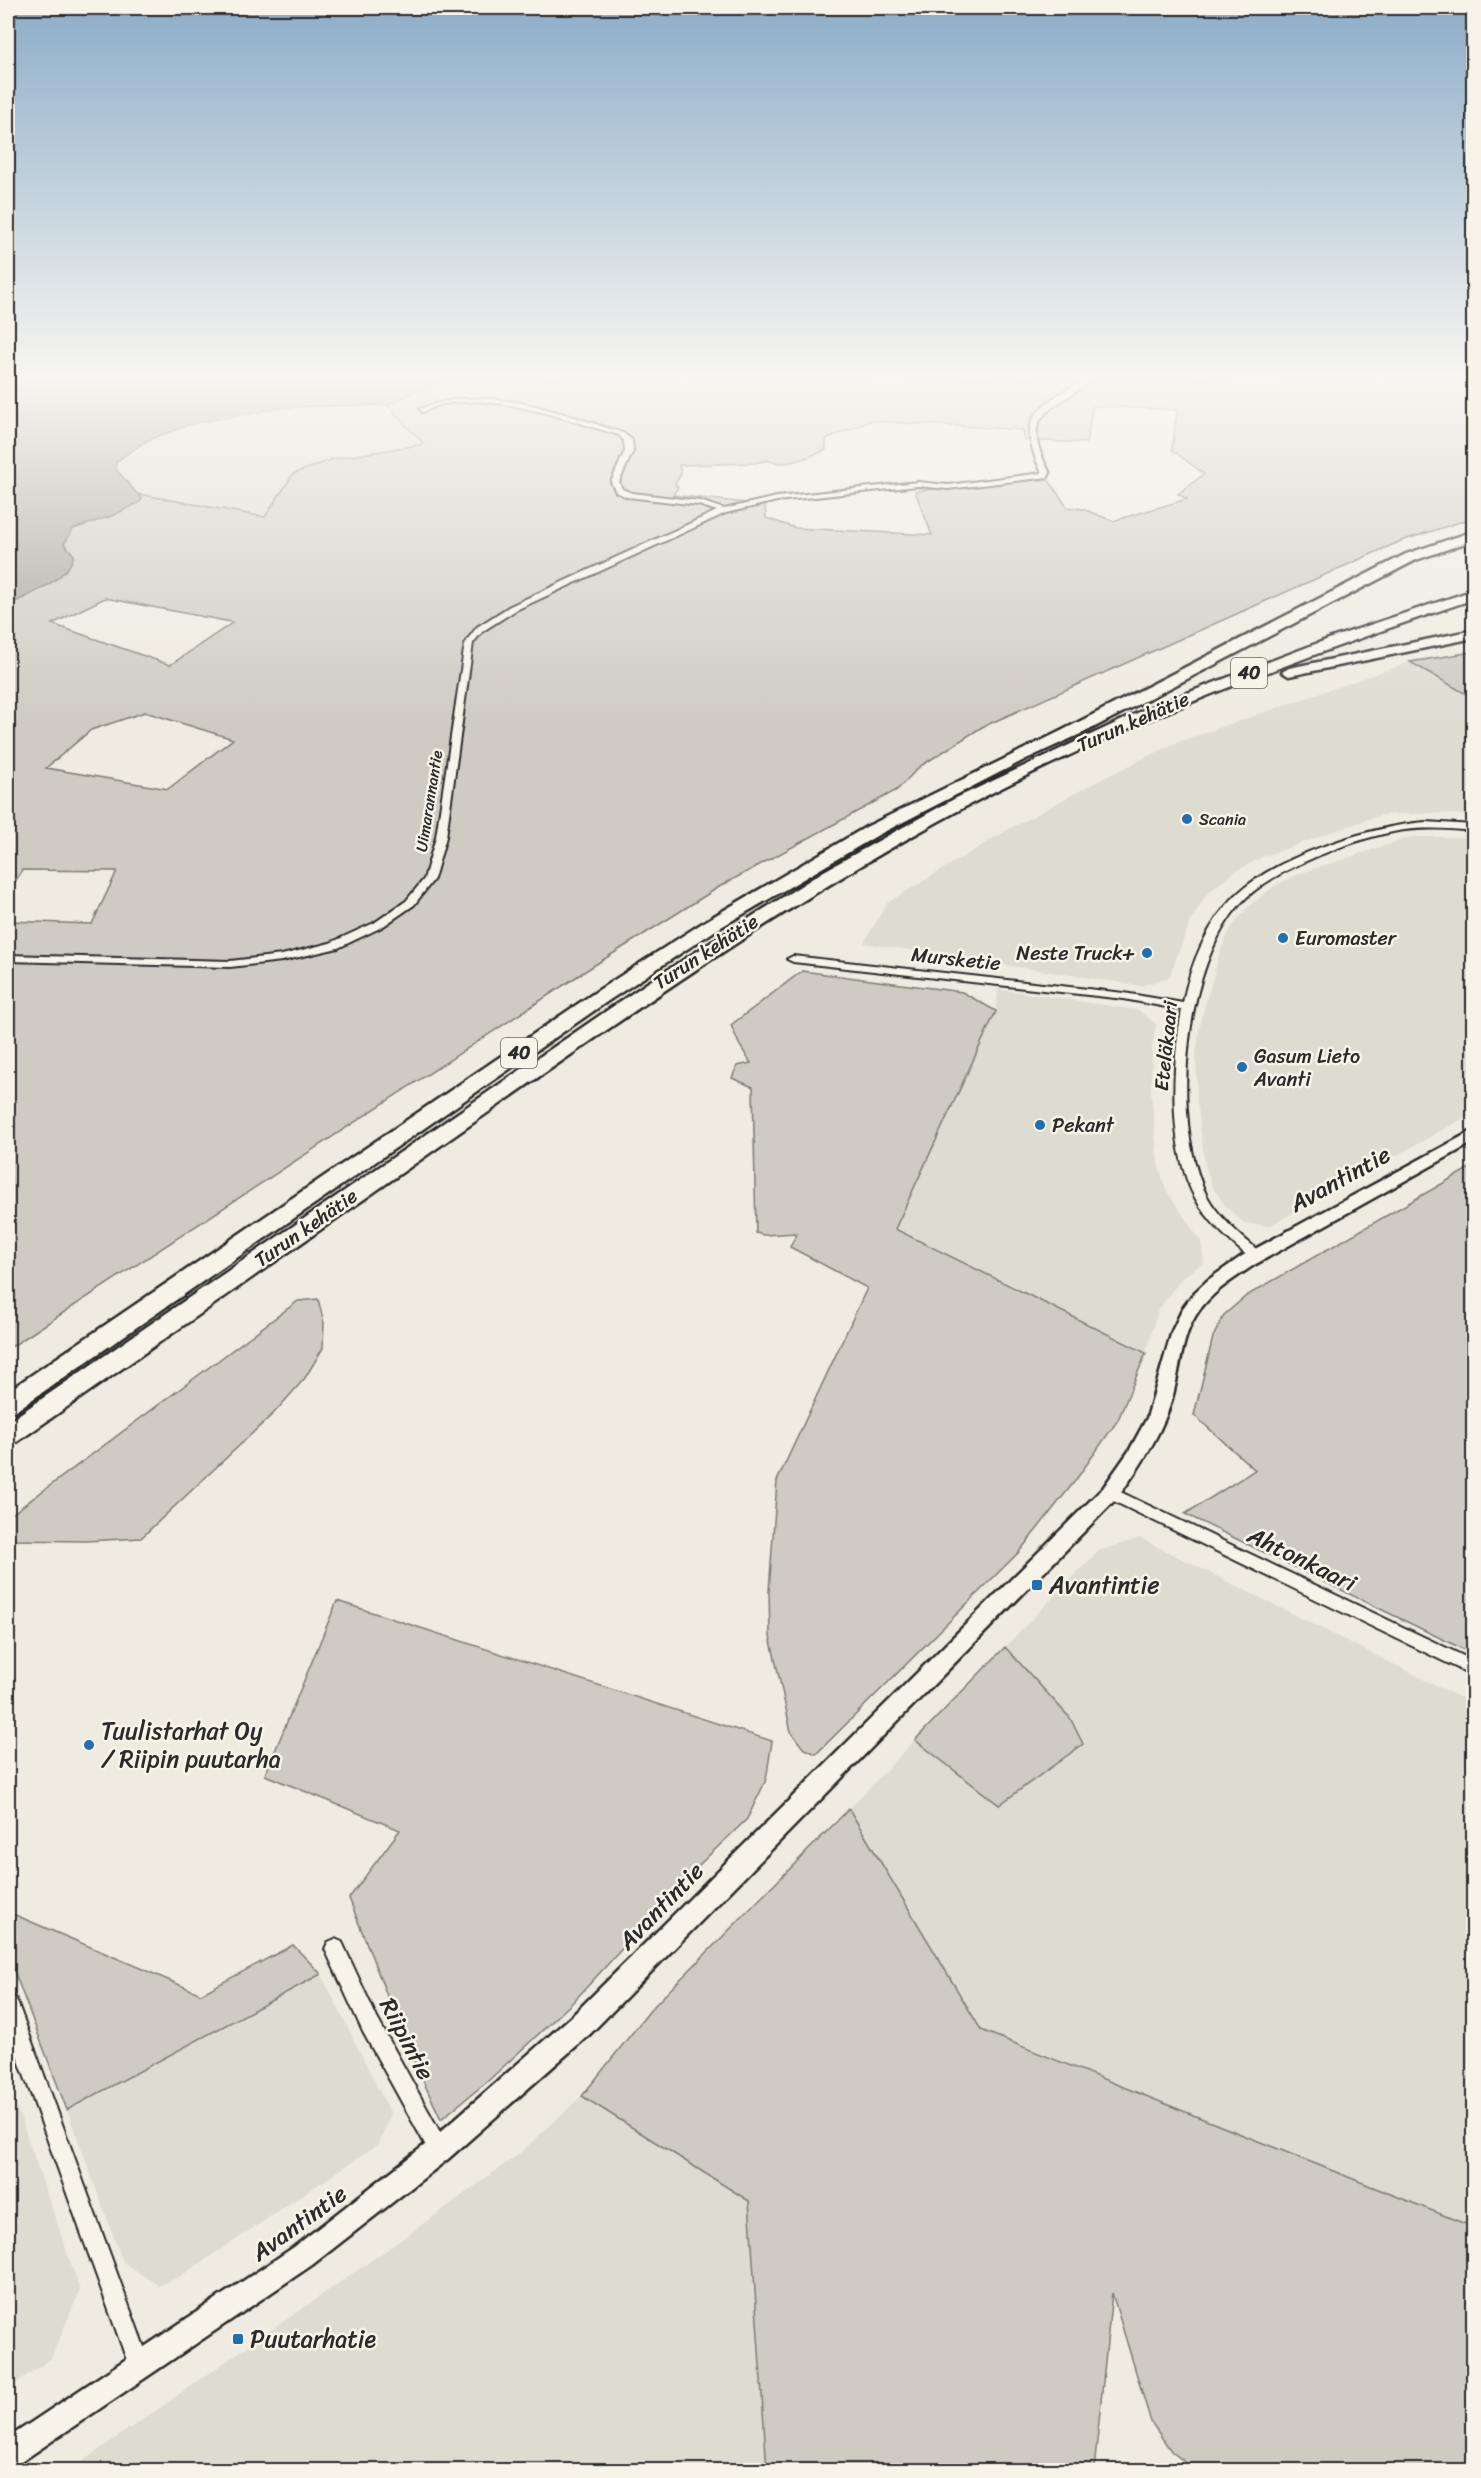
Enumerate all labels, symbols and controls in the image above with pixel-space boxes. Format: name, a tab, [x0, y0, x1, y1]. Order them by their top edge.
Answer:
road number: 40	[1231, 658, 1267, 688]
street label: Turun kehätie	[1071, 682, 1195, 762]
street label: Uimarannantie	[407, 748, 451, 854]
place label: Scania	[1199, 805, 1246, 834]
marker: Scania	[1180, 812, 1194, 826]
street label: Turun kehätie	[646, 905, 766, 999]
place label: Euromaster	[1295, 921, 1398, 956]
marker: Euromaster	[1276, 931, 1290, 945]
place label: Neste Truck+	[1016, 936, 1135, 971]
street label: Mursketie	[909, 937, 1003, 981]
marker: Neste Truck+	[1140, 946, 1154, 960]
street label: Eteläkaari	[1144, 998, 1188, 1093]
road number: 40	[501, 1038, 537, 1068]
place label: Gasum Lieto Avanti	[1253, 1039, 1360, 1097]
marker: Gasum Lieto Avanti	[1235, 1060, 1249, 1074]
place label: Pekant	[1052, 1108, 1115, 1143]
marker: Pekant	[1033, 1118, 1047, 1132]
street label: Avantintie	[1281, 1134, 1399, 1225]
street label: Turun kehätie	[247, 1179, 365, 1277]
street label: Ahtonkaari	[1239, 1514, 1365, 1604]
place label: Avantintie	[1048, 1564, 1160, 1606]
marker: Avantintie	[1030, 1578, 1044, 1592]
place label: Tuulistarhat Oy / Riipin puutarha	[101, 1710, 281, 1780]
marker: Tuulistarhat Oy / Riipin puutarha	[82, 1738, 96, 1752]
street label: Avantintie	[607, 1852, 715, 1961]
street label: Riipintie	[368, 1990, 446, 2088]
street label: Avantintie	[241, 2174, 356, 2273]
place label: Puutarhatie	[250, 2318, 376, 2360]
marker: Puutarhatie	[231, 2332, 245, 2346]

